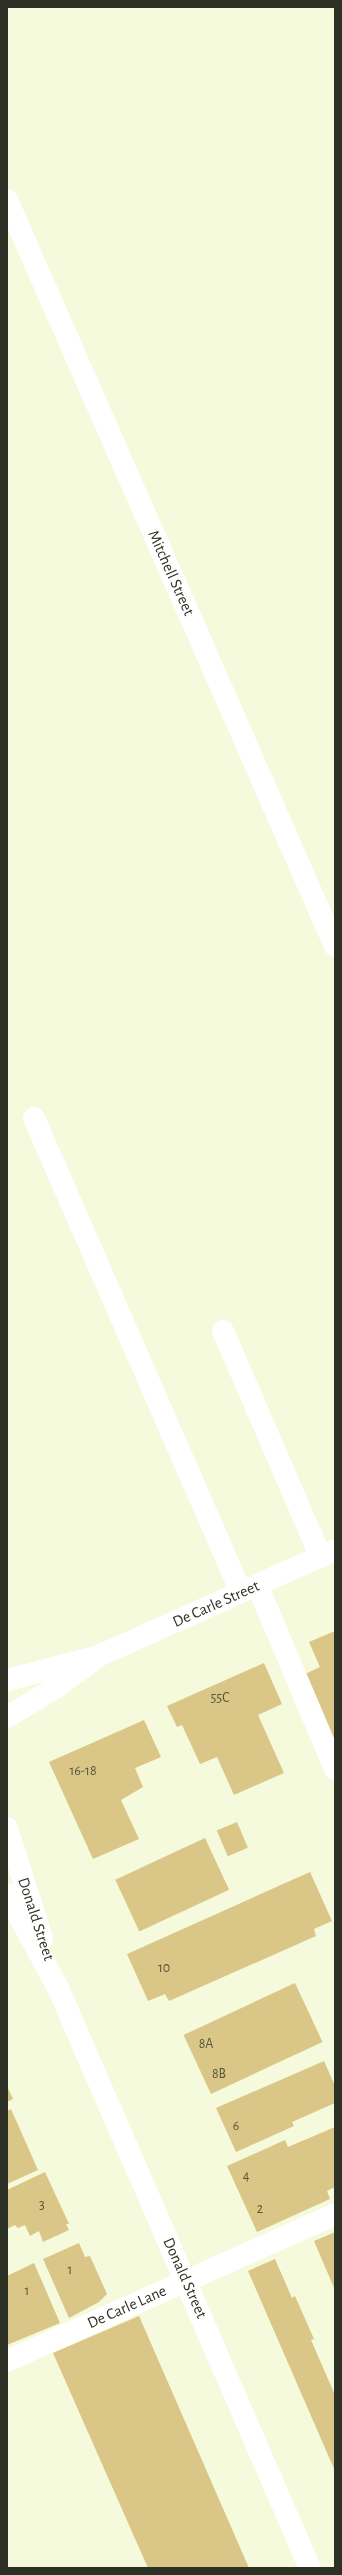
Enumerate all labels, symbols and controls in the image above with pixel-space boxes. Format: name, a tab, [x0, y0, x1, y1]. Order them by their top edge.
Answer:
street label: Mitchell Street	[144, 527, 198, 619]
street label: De Carle Street	[170, 1576, 262, 1632]
house number: 55C	[211, 1690, 229, 1706]
house number: 16-18	[69, 1763, 97, 1779]
street label: Donald Street	[14, 1875, 58, 1963]
house number: 10	[158, 1960, 170, 1976]
house number: 8A	[199, 2036, 213, 2052]
house number: 8B	[212, 2066, 226, 2082]
house number: 6	[233, 2118, 239, 2134]
house number: 4	[243, 2168, 249, 2184]
house number: 3	[39, 2197, 45, 2213]
house number: 2	[257, 2201, 263, 2217]
street label: Donald Street	[159, 2235, 211, 2321]
house number: 1	[68, 2262, 72, 2278]
street label: De Carle Lane	[84, 2281, 170, 2333]
house number: 1	[25, 2283, 29, 2299]

